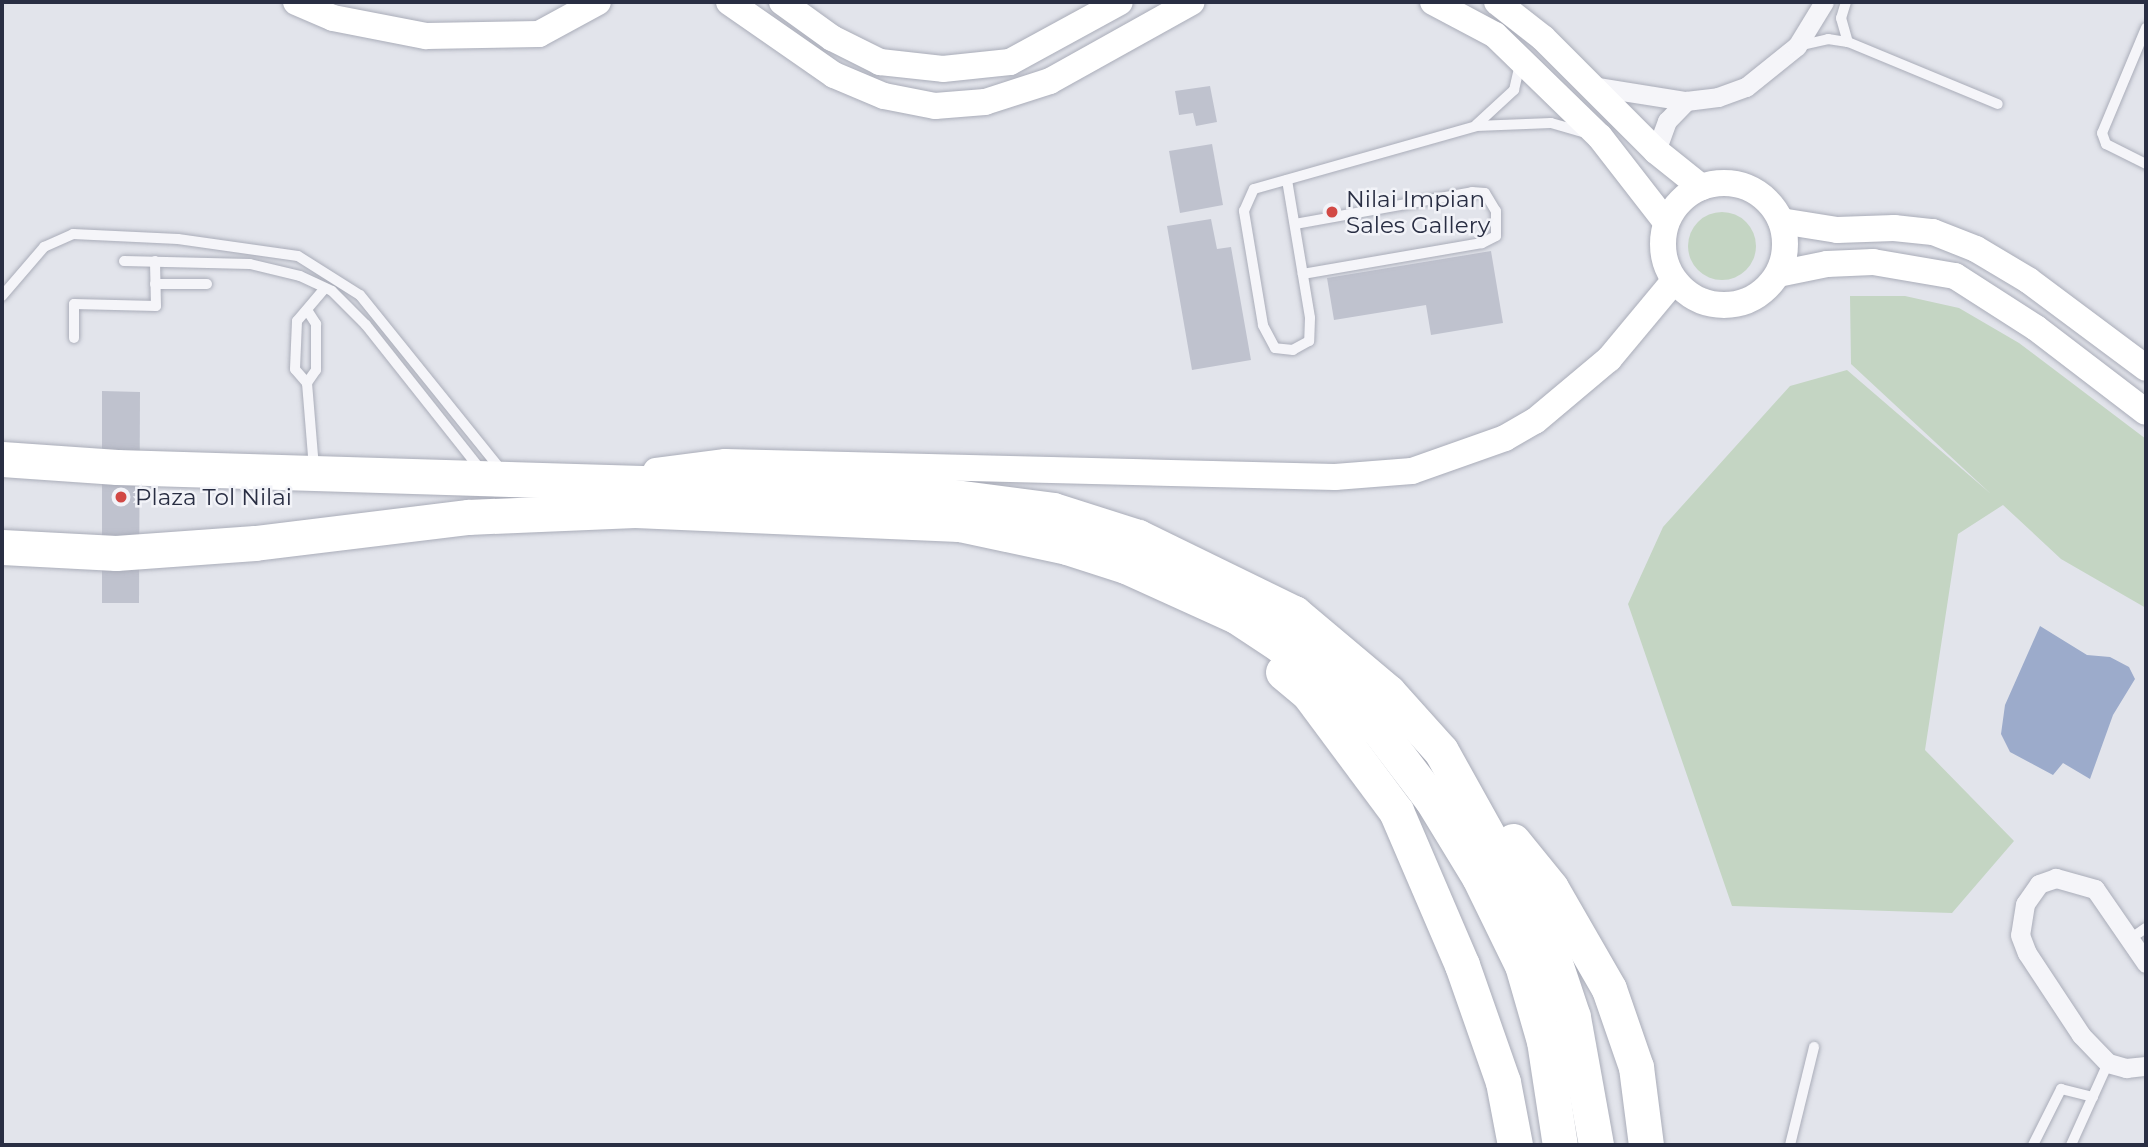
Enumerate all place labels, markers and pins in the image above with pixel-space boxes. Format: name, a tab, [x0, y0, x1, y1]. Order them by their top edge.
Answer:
place label: Nilai Impian Sales Gallery	[1346, 185, 1490, 239]
marker: Nilai Impian Sales Gallery	[1324, 204, 1340, 220]
place label: Plaza Tol Nilai	[135, 483, 292, 511]
marker: Plaza Tol Nilai	[113, 489, 129, 505]

